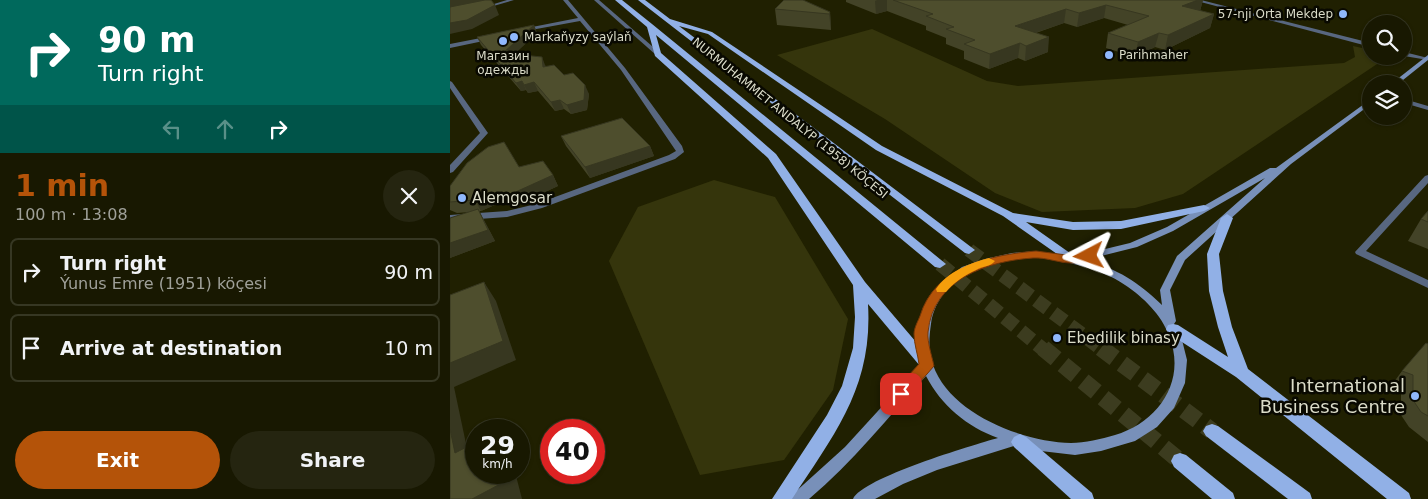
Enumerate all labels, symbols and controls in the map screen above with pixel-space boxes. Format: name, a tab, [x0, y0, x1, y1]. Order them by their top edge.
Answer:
place label: 57-nji Orta Mekdep	[1218, 7, 1333, 21]
marker: 57-nji Orta Mekdep	[1337, 8, 1349, 20]
map controls	[1362, 15, 1412, 125]
button: search	[1362, 15, 1412, 65]
icon: right	[15, 20, 80, 85]
text: 90 m	[98, 20, 195, 60]
place label: Markaňyzy saýlaň	[524, 30, 632, 44]
marker: Markaňyzy saýlaň	[508, 31, 520, 43]
street label: NURMUHAMMET ANDALYP (1958) KÖÇESI	[690, 33, 892, 201]
marker: Магазин одежды	[497, 35, 509, 47]
place label: Parihmaher	[1119, 48, 1188, 62]
place label: Магазин одежды	[476, 49, 530, 77]
marker: Parihmaher	[1103, 49, 1115, 61]
text: Turn right	[98, 61, 203, 86]
button: layers	[1362, 75, 1412, 125]
icon: left	[158, 115, 186, 143]
icon: ahead	[211, 115, 239, 143]
icon: right	[264, 115, 292, 143]
text: 1 min	[15, 168, 109, 203]
button: close	[383, 170, 435, 222]
place label: Alemgosar	[472, 189, 553, 207]
marker: Alemgosar	[456, 192, 468, 204]
text: 100 m · 13:08	[15, 205, 128, 224]
position arrow	[1062, 229, 1114, 281]
text: Turn right	[60, 252, 166, 274]
icon: right	[17, 258, 45, 286]
text: 90 m	[384, 261, 433, 283]
text: Ýunus Emre (1951) köçesi	[60, 274, 267, 293]
place label: Ebedilik binasy	[1067, 329, 1180, 347]
marker: Ebedilik binasy	[1051, 332, 1063, 344]
icon: arrive	[17, 334, 45, 362]
text: Arrive at destination	[60, 337, 282, 359]
text: 10 m	[384, 337, 433, 359]
pin	[880, 373, 922, 415]
place label: International Business Centre	[1260, 375, 1405, 417]
icon: arrive	[887, 380, 915, 408]
marker: International Business Centre	[1409, 390, 1421, 402]
speed limit sign: 40	[540, 419, 605, 484]
button: Exit	[15, 431, 220, 489]
button: Share	[230, 431, 435, 489]
text: 29	[480, 431, 515, 460]
text: km/h	[482, 457, 513, 471]

